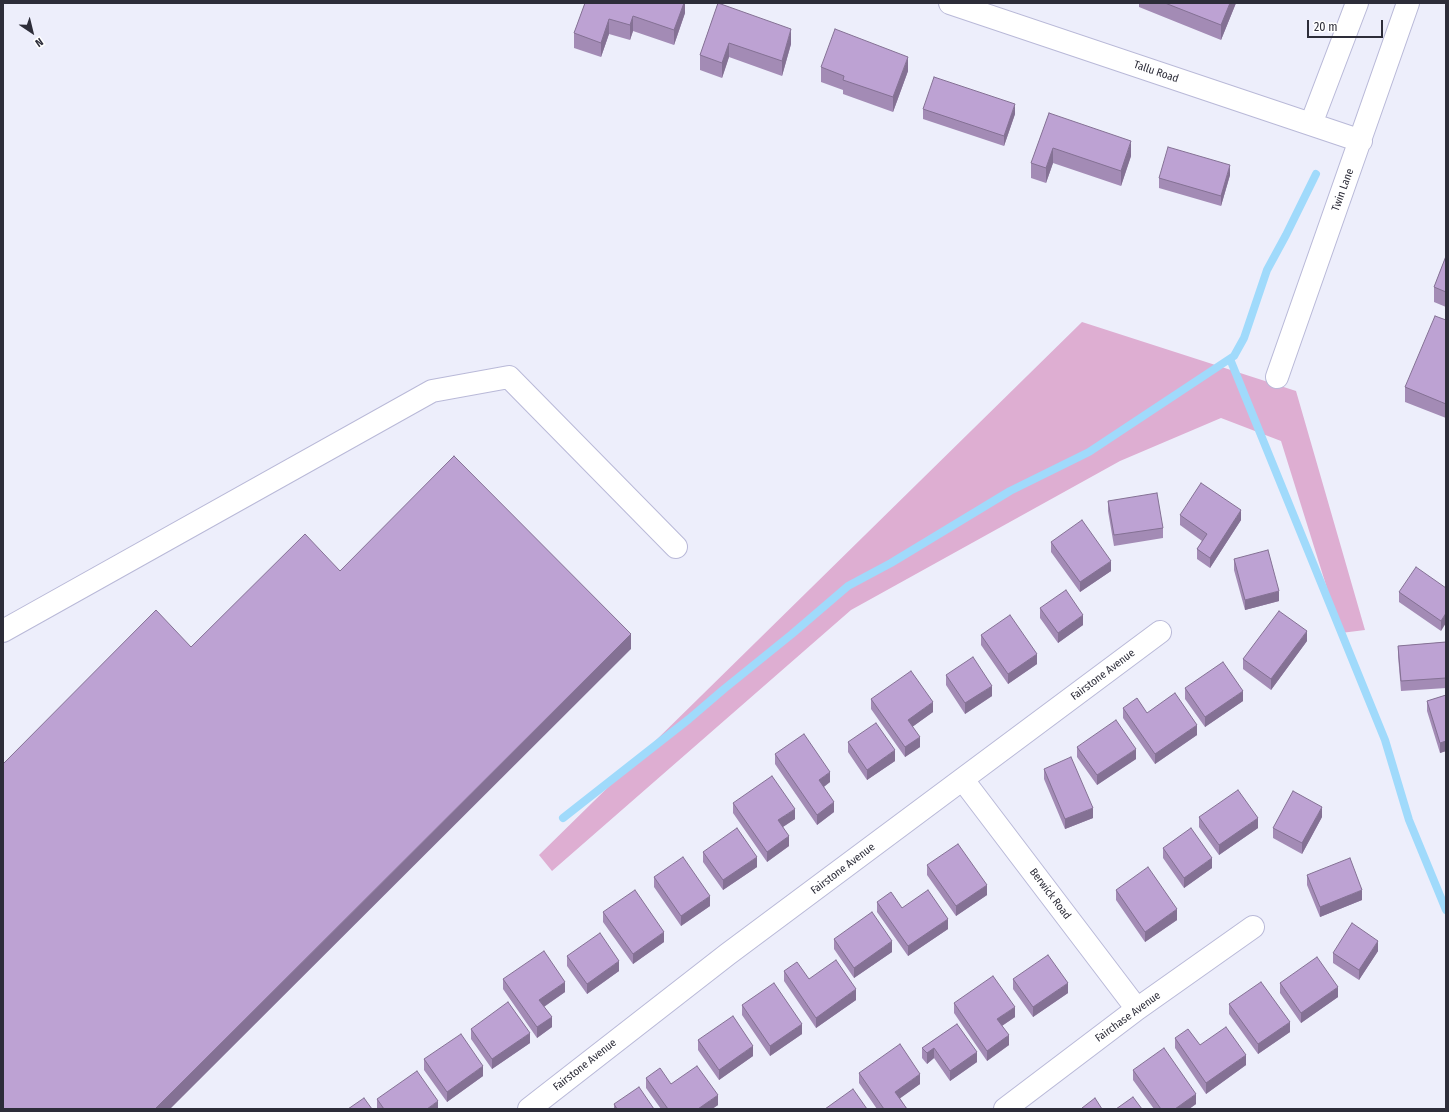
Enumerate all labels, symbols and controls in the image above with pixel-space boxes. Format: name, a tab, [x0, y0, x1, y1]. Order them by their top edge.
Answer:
north arrow	[12, 12, 52, 52]
scale bar	[1309, 12, 1385, 38]
text: 20 m	[1314, 20, 1338, 34]
text: N	[33, 35, 46, 49]
street label: Tallu Road	[1132, 58, 1180, 86]
street label: Twin Lane	[1329, 167, 1357, 213]
street label: Fairstone Avenue	[1068, 647, 1138, 703]
street label: Fairstone Avenue	[808, 841, 878, 897]
street label: Berwick Road	[1027, 866, 1073, 922]
street label: Fairchase Avenue	[1093, 989, 1163, 1045]
street label: Fairstone Avenue	[551, 1036, 619, 1094]

